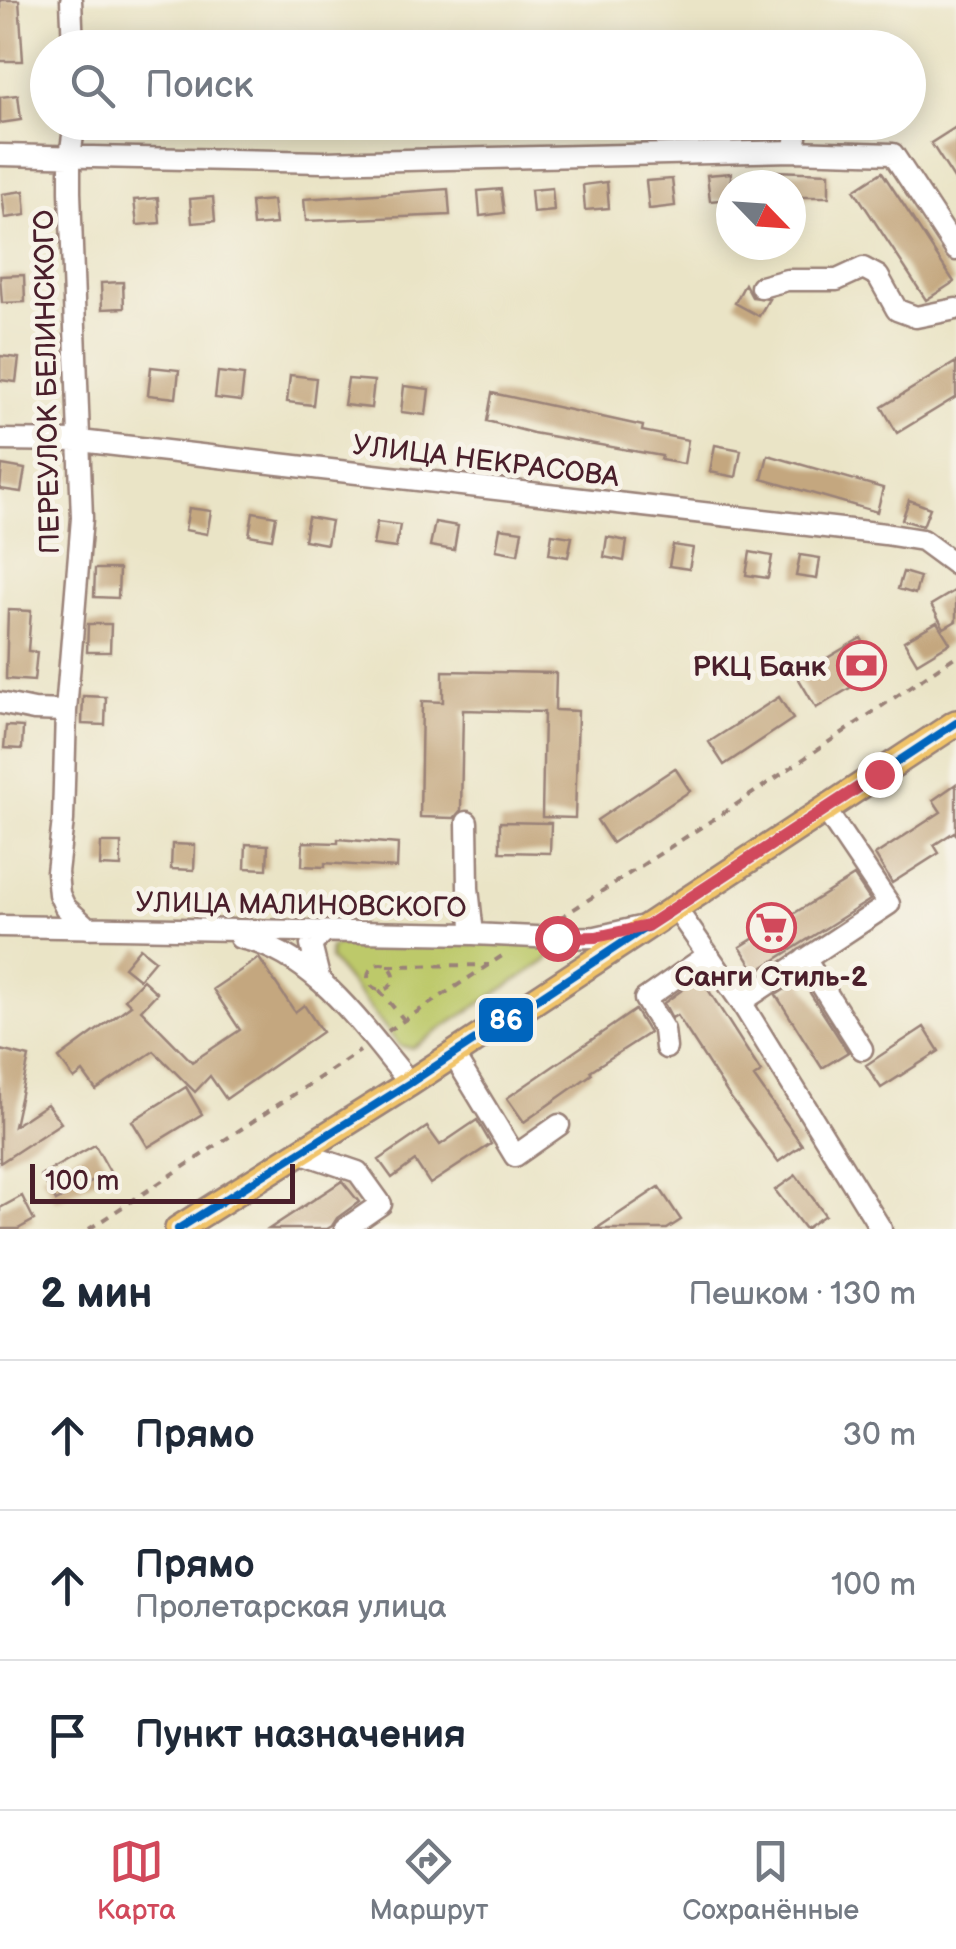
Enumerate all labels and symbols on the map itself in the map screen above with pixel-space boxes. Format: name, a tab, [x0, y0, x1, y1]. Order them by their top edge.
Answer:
north arrow	[716, 170, 806, 260]
street label: ПЕРЕУЛОК БЕЛИНСКОГО	[28, 209, 67, 554]
street label: УЛИЦА НЕКРАСОВА	[351, 429, 622, 494]
bank icon: РКЦ Банк	[835, 640, 887, 692]
place label: РКЦ Банк	[693, 651, 827, 684]
route end	[857, 752, 903, 798]
street label: УЛИЦА МАЛИНОВСКОГО	[135, 886, 467, 925]
supermarket icon: Санги Стиль-2	[745, 902, 797, 954]
route start	[535, 916, 581, 962]
place label: Санги Стиль-2	[675, 961, 868, 994]
line badge: 86	[477, 996, 535, 1044]
text: 86	[489, 1004, 523, 1037]
scale bar	[30, 1159, 295, 1204]

